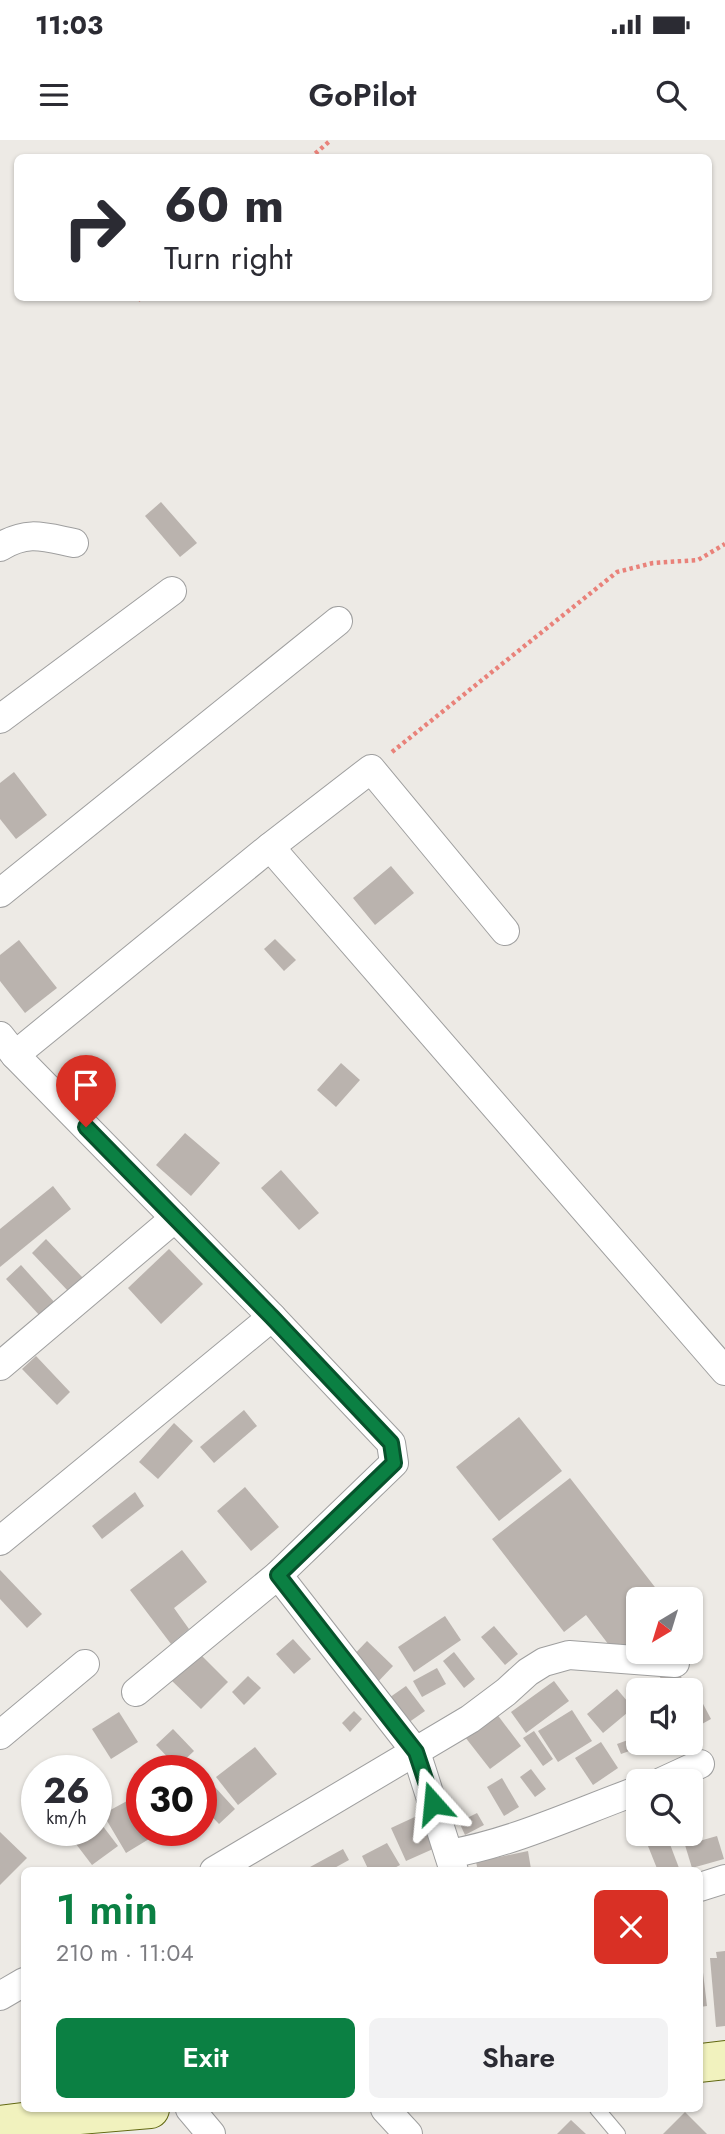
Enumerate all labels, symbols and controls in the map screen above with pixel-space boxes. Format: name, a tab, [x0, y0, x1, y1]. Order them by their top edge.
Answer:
text: 11:03	[35, 6, 103, 44]
text: GoPilot	[308, 72, 417, 118]
icon: menu	[35, 76, 73, 114]
icon: search	[652, 76, 690, 114]
text: 60 m	[164, 170, 284, 240]
icon: right	[49, 182, 140, 273]
text: Turn right	[164, 235, 293, 281]
pin	[56, 1055, 116, 1127]
icon: arrive	[67, 1066, 105, 1104]
north arrow	[626, 1587, 704, 1664]
map controls	[626, 1587, 703, 1846]
button: sound	[626, 1678, 703, 1755]
speed limit sign: 30	[126, 1755, 217, 1846]
text: 26	[43, 1766, 90, 1816]
position arrow	[396, 1766, 470, 1840]
button: search	[626, 1769, 703, 1846]
text: km/h	[46, 1805, 87, 1831]
text: 1 min	[56, 1879, 158, 1940]
button: close	[594, 1890, 668, 1964]
text: 210 m · 11:04	[56, 1936, 194, 1970]
button: Exit	[56, 2018, 355, 2098]
button: Share	[369, 2018, 668, 2098]

